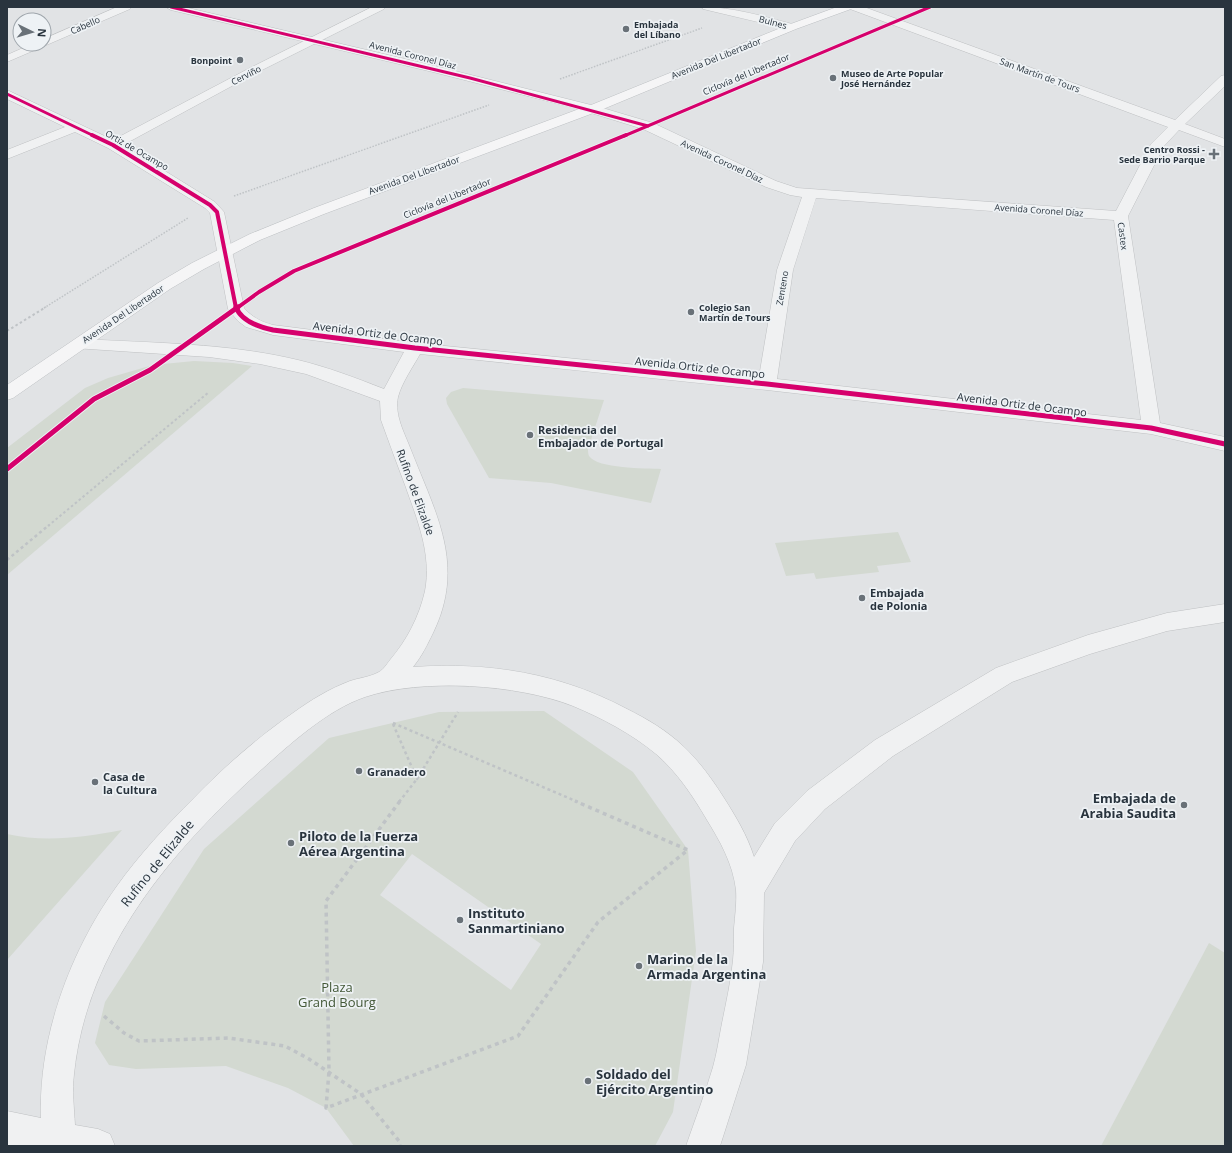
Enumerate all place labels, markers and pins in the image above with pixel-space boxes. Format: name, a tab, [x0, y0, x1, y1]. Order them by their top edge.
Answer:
place label: Embajada del Líbano	[634, 18, 681, 41]
marker: Embajada del Líbano	[621, 24, 631, 34]
place label: Bonpoint	[191, 54, 232, 67]
marker: Bonpoint	[235, 55, 245, 65]
place label: Museo de Arte Popular José Hernández	[840, 67, 943, 90]
marker: Museo de Arte Popular José Hernández	[828, 73, 838, 83]
place label: Centro Rossi - Sede Barrio Parque	[1119, 143, 1205, 166]
marker: Centro Rossi - Sede Barrio Parque	[1208, 148, 1220, 160]
place label: Colegio San Martín de Tours	[699, 301, 771, 324]
marker: Colegio San Martín de Tours	[686, 307, 696, 317]
place label: Residencia del Embajador de Portugal	[538, 422, 663, 450]
marker: Residencia del Embajador de Portugal	[525, 430, 535, 440]
place label: Embajada de Polonia	[870, 585, 927, 613]
marker: Embajada de Polonia	[857, 593, 867, 603]
place label: Granadero	[367, 764, 426, 779]
marker: Granadero	[354, 766, 364, 776]
place label: Casa de la Cultura	[103, 769, 157, 797]
marker: Casa de la Cultura	[90, 777, 100, 787]
place label: Embajada de Arabia Saudita	[1081, 789, 1176, 822]
marker: Embajada de Arabia Saudita	[1179, 800, 1189, 810]
place label: Piloto de la Fuerza Aérea Argentina	[299, 827, 418, 860]
marker: Piloto de la Fuerza Aérea Argentina	[286, 838, 296, 848]
place label: Instituto Sanmartiniano	[468, 904, 565, 937]
marker: Instituto Sanmartiniano	[455, 915, 465, 925]
place label: Marino de la Armada Argentina	[647, 950, 766, 983]
marker: Marino de la Armada Argentina	[634, 961, 644, 971]
place label: Soldado del Ejército Argentino	[596, 1065, 713, 1098]
marker: Soldado del Ejército Argentino	[583, 1076, 593, 1086]

